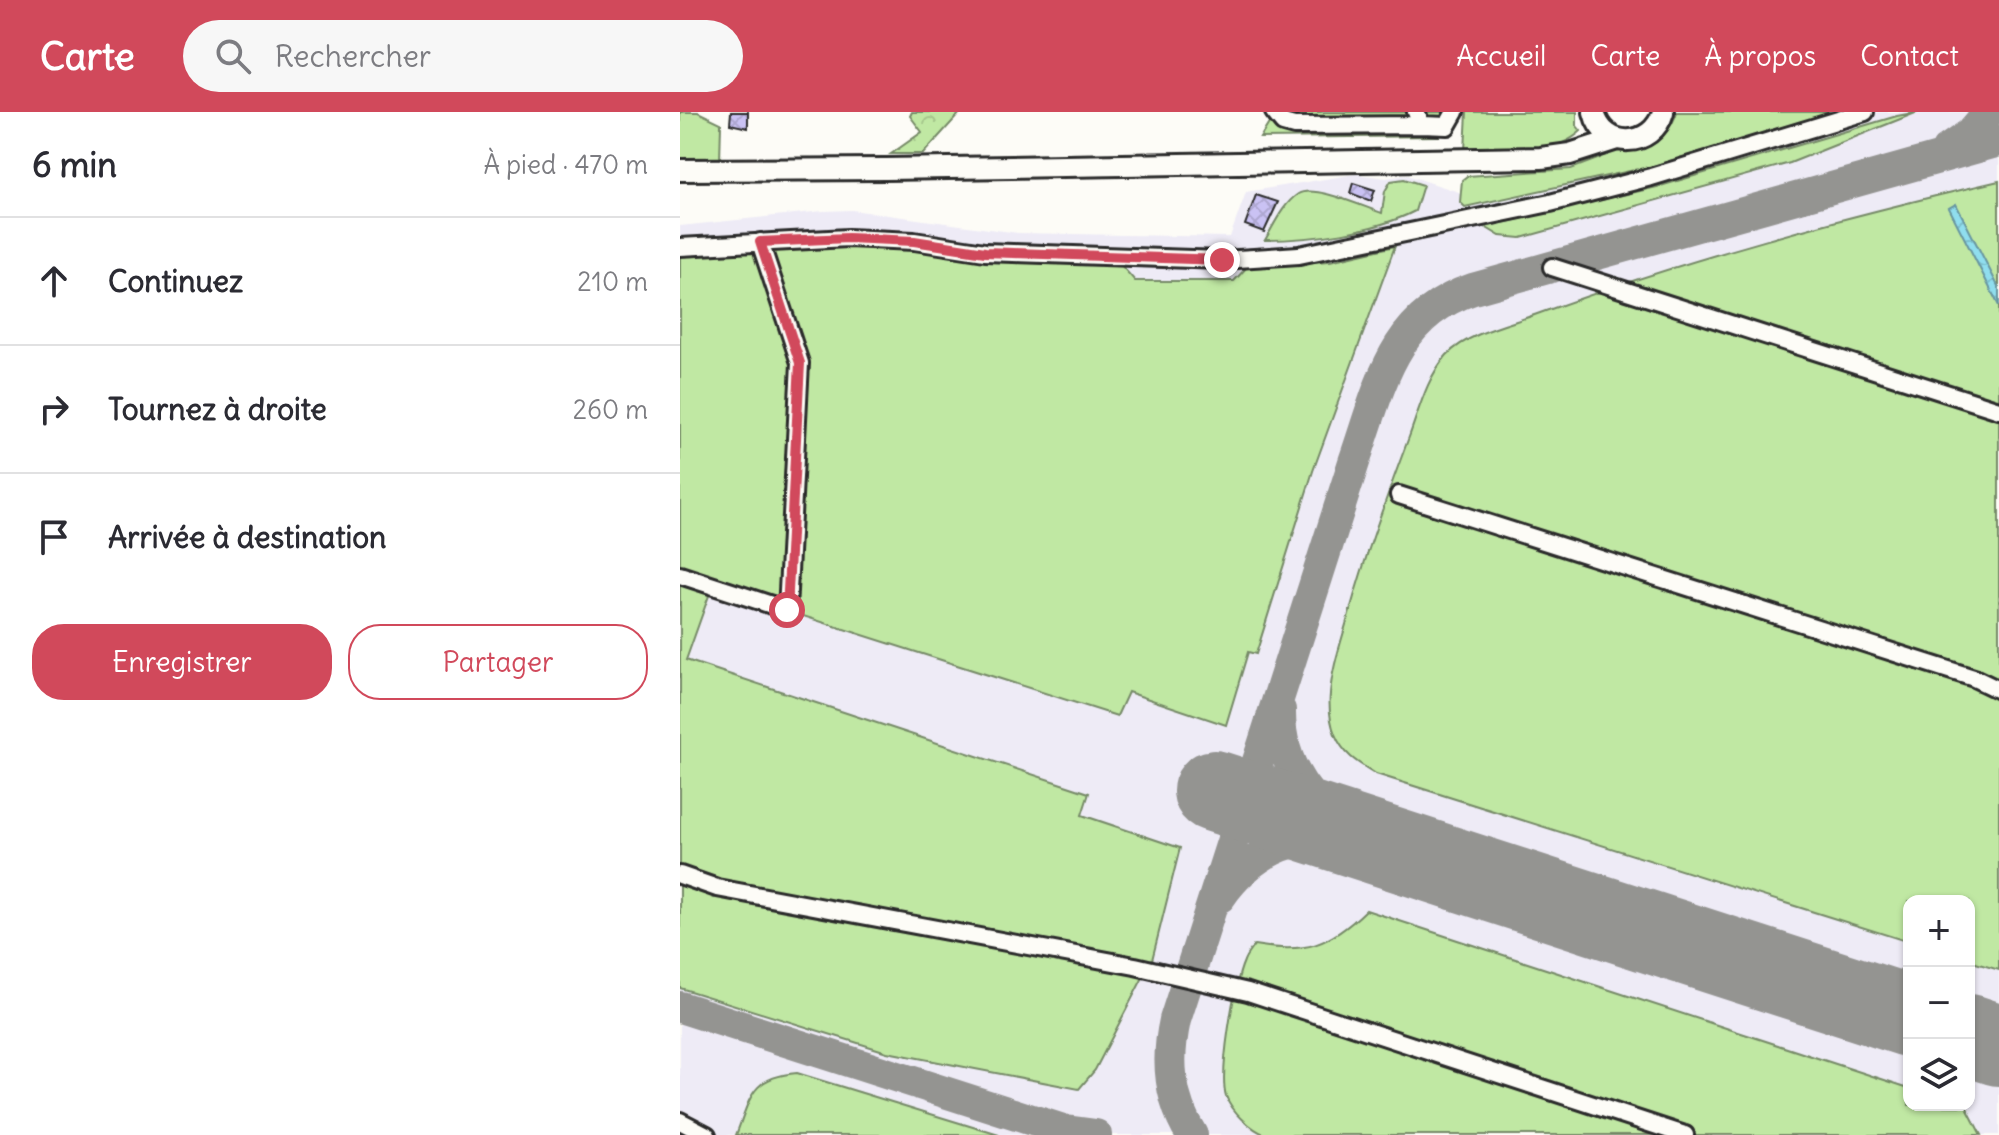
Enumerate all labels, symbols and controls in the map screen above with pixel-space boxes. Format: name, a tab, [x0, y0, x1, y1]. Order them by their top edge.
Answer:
search box	[183, 20, 743, 92]
text: Carte	[40, 33, 135, 80]
icon: search	[211, 34, 255, 78]
text: Rechercher	[275, 37, 431, 75]
text: Accueil	[1456, 38, 1546, 74]
text: Carte	[1590, 38, 1660, 74]
text: À propos	[1704, 38, 1816, 74]
text: Contact	[1860, 38, 1959, 74]
text: 6 min	[32, 143, 117, 186]
text: À pied · 470 m	[483, 148, 648, 181]
route end	[1204, 242, 1240, 278]
icon: ahead	[32, 259, 76, 303]
text: Continuez	[108, 262, 243, 300]
text: 210 m	[577, 265, 648, 298]
icon: right	[32, 387, 76, 431]
text: Tournez à droite	[108, 390, 327, 428]
text: 260 m	[573, 393, 648, 426]
icon: arrive	[32, 515, 76, 559]
text: Arrivée à destination	[108, 518, 386, 556]
route start	[769, 592, 805, 628]
button: Enregistrer	[32, 624, 332, 700]
button: Partager	[348, 624, 648, 700]
map controls	[1903, 895, 1975, 1111]
button: +	[1903, 895, 1975, 967]
button: −	[1903, 967, 1975, 1039]
button: layers	[1903, 1039, 1975, 1111]

